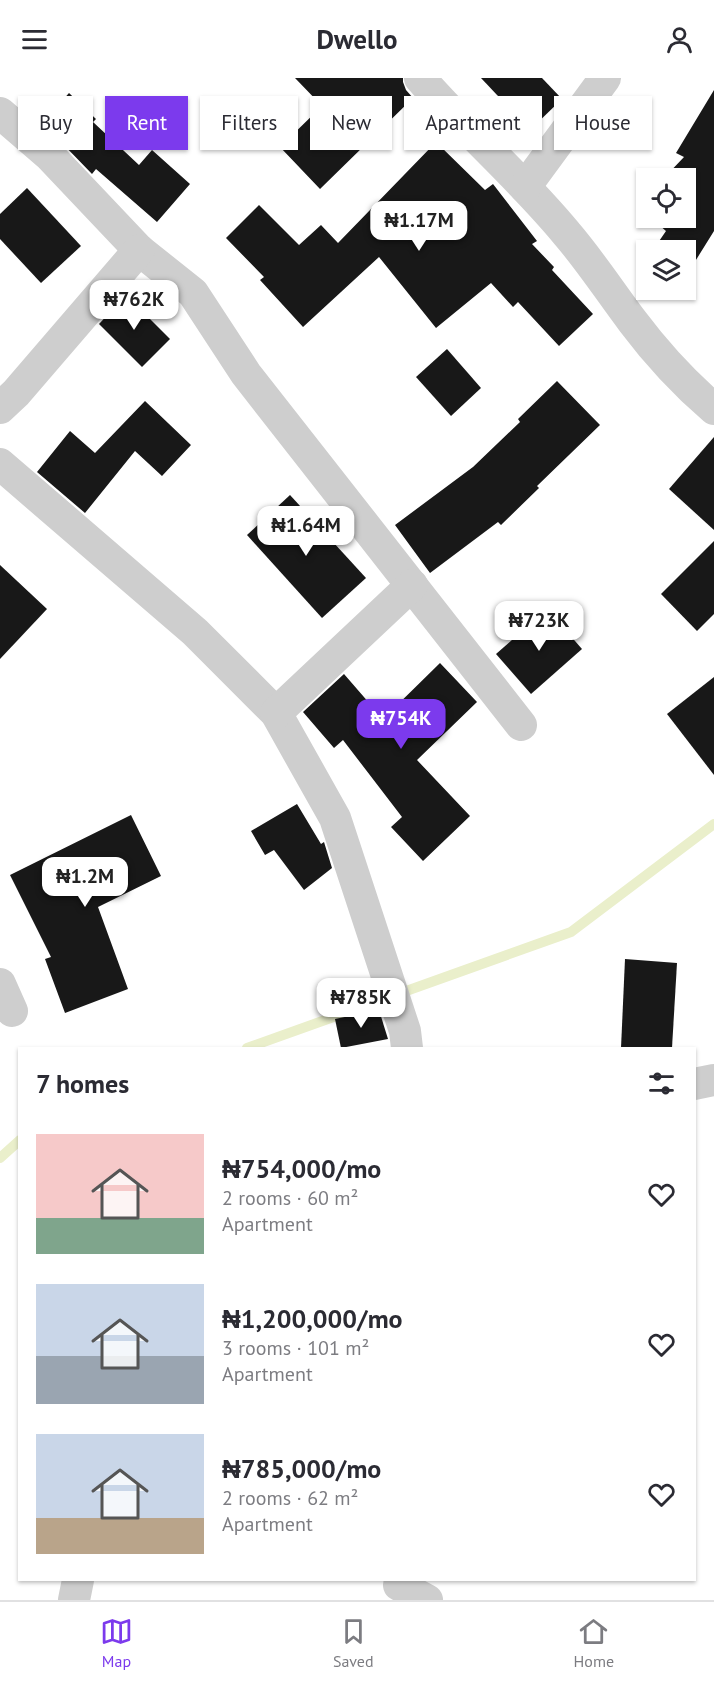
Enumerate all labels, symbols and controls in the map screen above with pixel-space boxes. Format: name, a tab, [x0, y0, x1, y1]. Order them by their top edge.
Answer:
text: Dwello	[317, 22, 397, 56]
icon: menu	[18, 23, 51, 56]
icon: person	[663, 23, 696, 56]
chip: Buy	[18, 96, 93, 150]
chip: Rent	[105, 96, 188, 150]
chip: Filters	[200, 96, 298, 150]
chip: New	[310, 96, 392, 150]
chip: Apartment	[404, 96, 542, 150]
chip: House	[554, 96, 652, 150]
map controls	[636, 168, 696, 300]
button: locate	[636, 168, 696, 228]
pin: ₦1.17M	[370, 201, 468, 252]
text: ₦1.17M	[384, 207, 454, 233]
button: layers	[636, 240, 696, 300]
pin: ₦762K	[92, 280, 176, 331]
text: ₦762K	[104, 286, 164, 312]
pin: ₦1.64M	[257, 506, 355, 557]
text: ₦1.64M	[271, 512, 341, 538]
pin: ₦723K	[497, 601, 581, 652]
text: ₦723K	[509, 607, 569, 633]
pin: ₦754K	[359, 699, 443, 750]
text: ₦754K	[371, 705, 431, 731]
pin: ₦1.2M	[43, 857, 127, 908]
text: ₦1.2M	[56, 863, 114, 889]
pin: ₦785K	[319, 978, 403, 1029]
text: ₦785K	[331, 984, 391, 1010]
text: 7 homes	[36, 1067, 129, 1100]
icon: filters	[645, 1067, 678, 1100]
text: ₦754,000/mo	[222, 1152, 381, 1185]
icon: home	[84, 1158, 156, 1230]
icon: heart	[645, 1178, 678, 1211]
text: 2 rooms · 60 m²	[222, 1185, 358, 1211]
text: Apartment	[222, 1211, 313, 1237]
text: ₦1,200,000/mo	[222, 1302, 403, 1335]
icon: home	[84, 1308, 156, 1380]
icon: heart	[645, 1328, 678, 1361]
text: 3 rooms · 101 m²	[222, 1335, 369, 1361]
text: Apartment	[222, 1361, 313, 1387]
text: ₦785,000/mo	[222, 1452, 381, 1485]
icon: home	[84, 1458, 156, 1530]
icon: heart	[645, 1478, 678, 1511]
text: 2 rooms · 62 m²	[222, 1485, 358, 1511]
text: Apartment	[222, 1511, 313, 1537]
tab: Map	[100, 1615, 133, 1671]
tab: Saved	[333, 1615, 374, 1671]
tab: Home	[574, 1615, 614, 1671]

